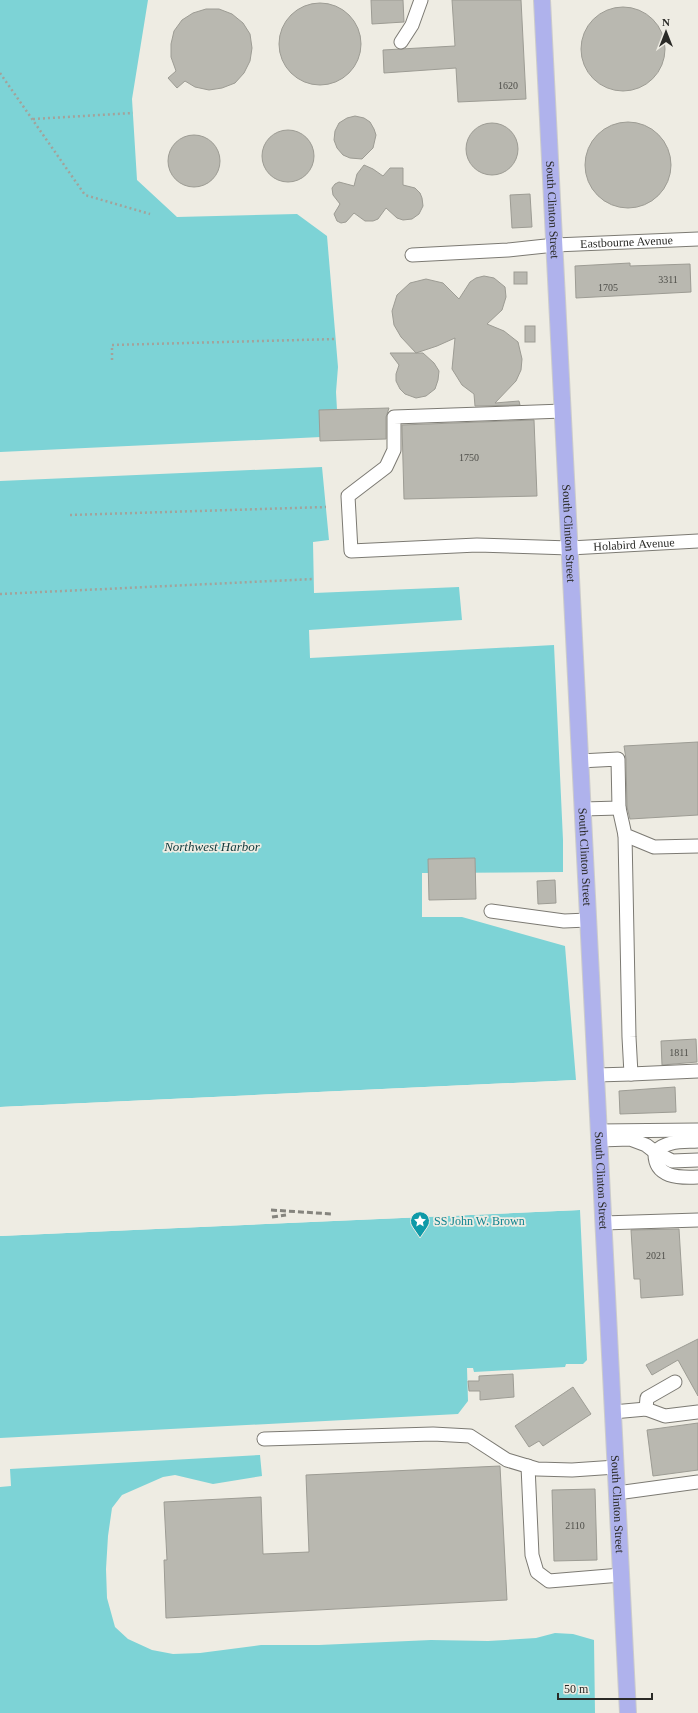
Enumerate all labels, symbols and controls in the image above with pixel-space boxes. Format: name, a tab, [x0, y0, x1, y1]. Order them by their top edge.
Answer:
north arrow	[646, 12, 686, 52]
text: N	[662, 16, 670, 28]
house number: 1620	[498, 80, 518, 91]
street label: South Clinton Street	[543, 160, 562, 260]
street label: Eastbourne Avenue	[580, 233, 673, 251]
house number: 3311	[658, 274, 678, 285]
house number: 1705	[598, 282, 618, 293]
house number: 1750	[459, 452, 479, 463]
street label: South Clinton Street	[559, 484, 578, 583]
street label: Holabird Avenue	[593, 535, 675, 554]
street label: South Clinton Street	[576, 808, 595, 907]
water label: Northwest Harbor	[163, 839, 261, 854]
house number: 1811	[669, 1047, 689, 1058]
street label: South Clinton Street	[592, 1131, 611, 1231]
place icon: SS John W. Brown	[409, 1210, 431, 1238]
place label: SS John W. Brown	[434, 1214, 525, 1228]
house number: 2021	[646, 1250, 666, 1261]
street label: South Clinton Street	[608, 1455, 627, 1554]
house number: 2110	[565, 1520, 585, 1531]
scale bar	[558, 1675, 652, 1701]
text: 50 m	[564, 1682, 589, 1696]

